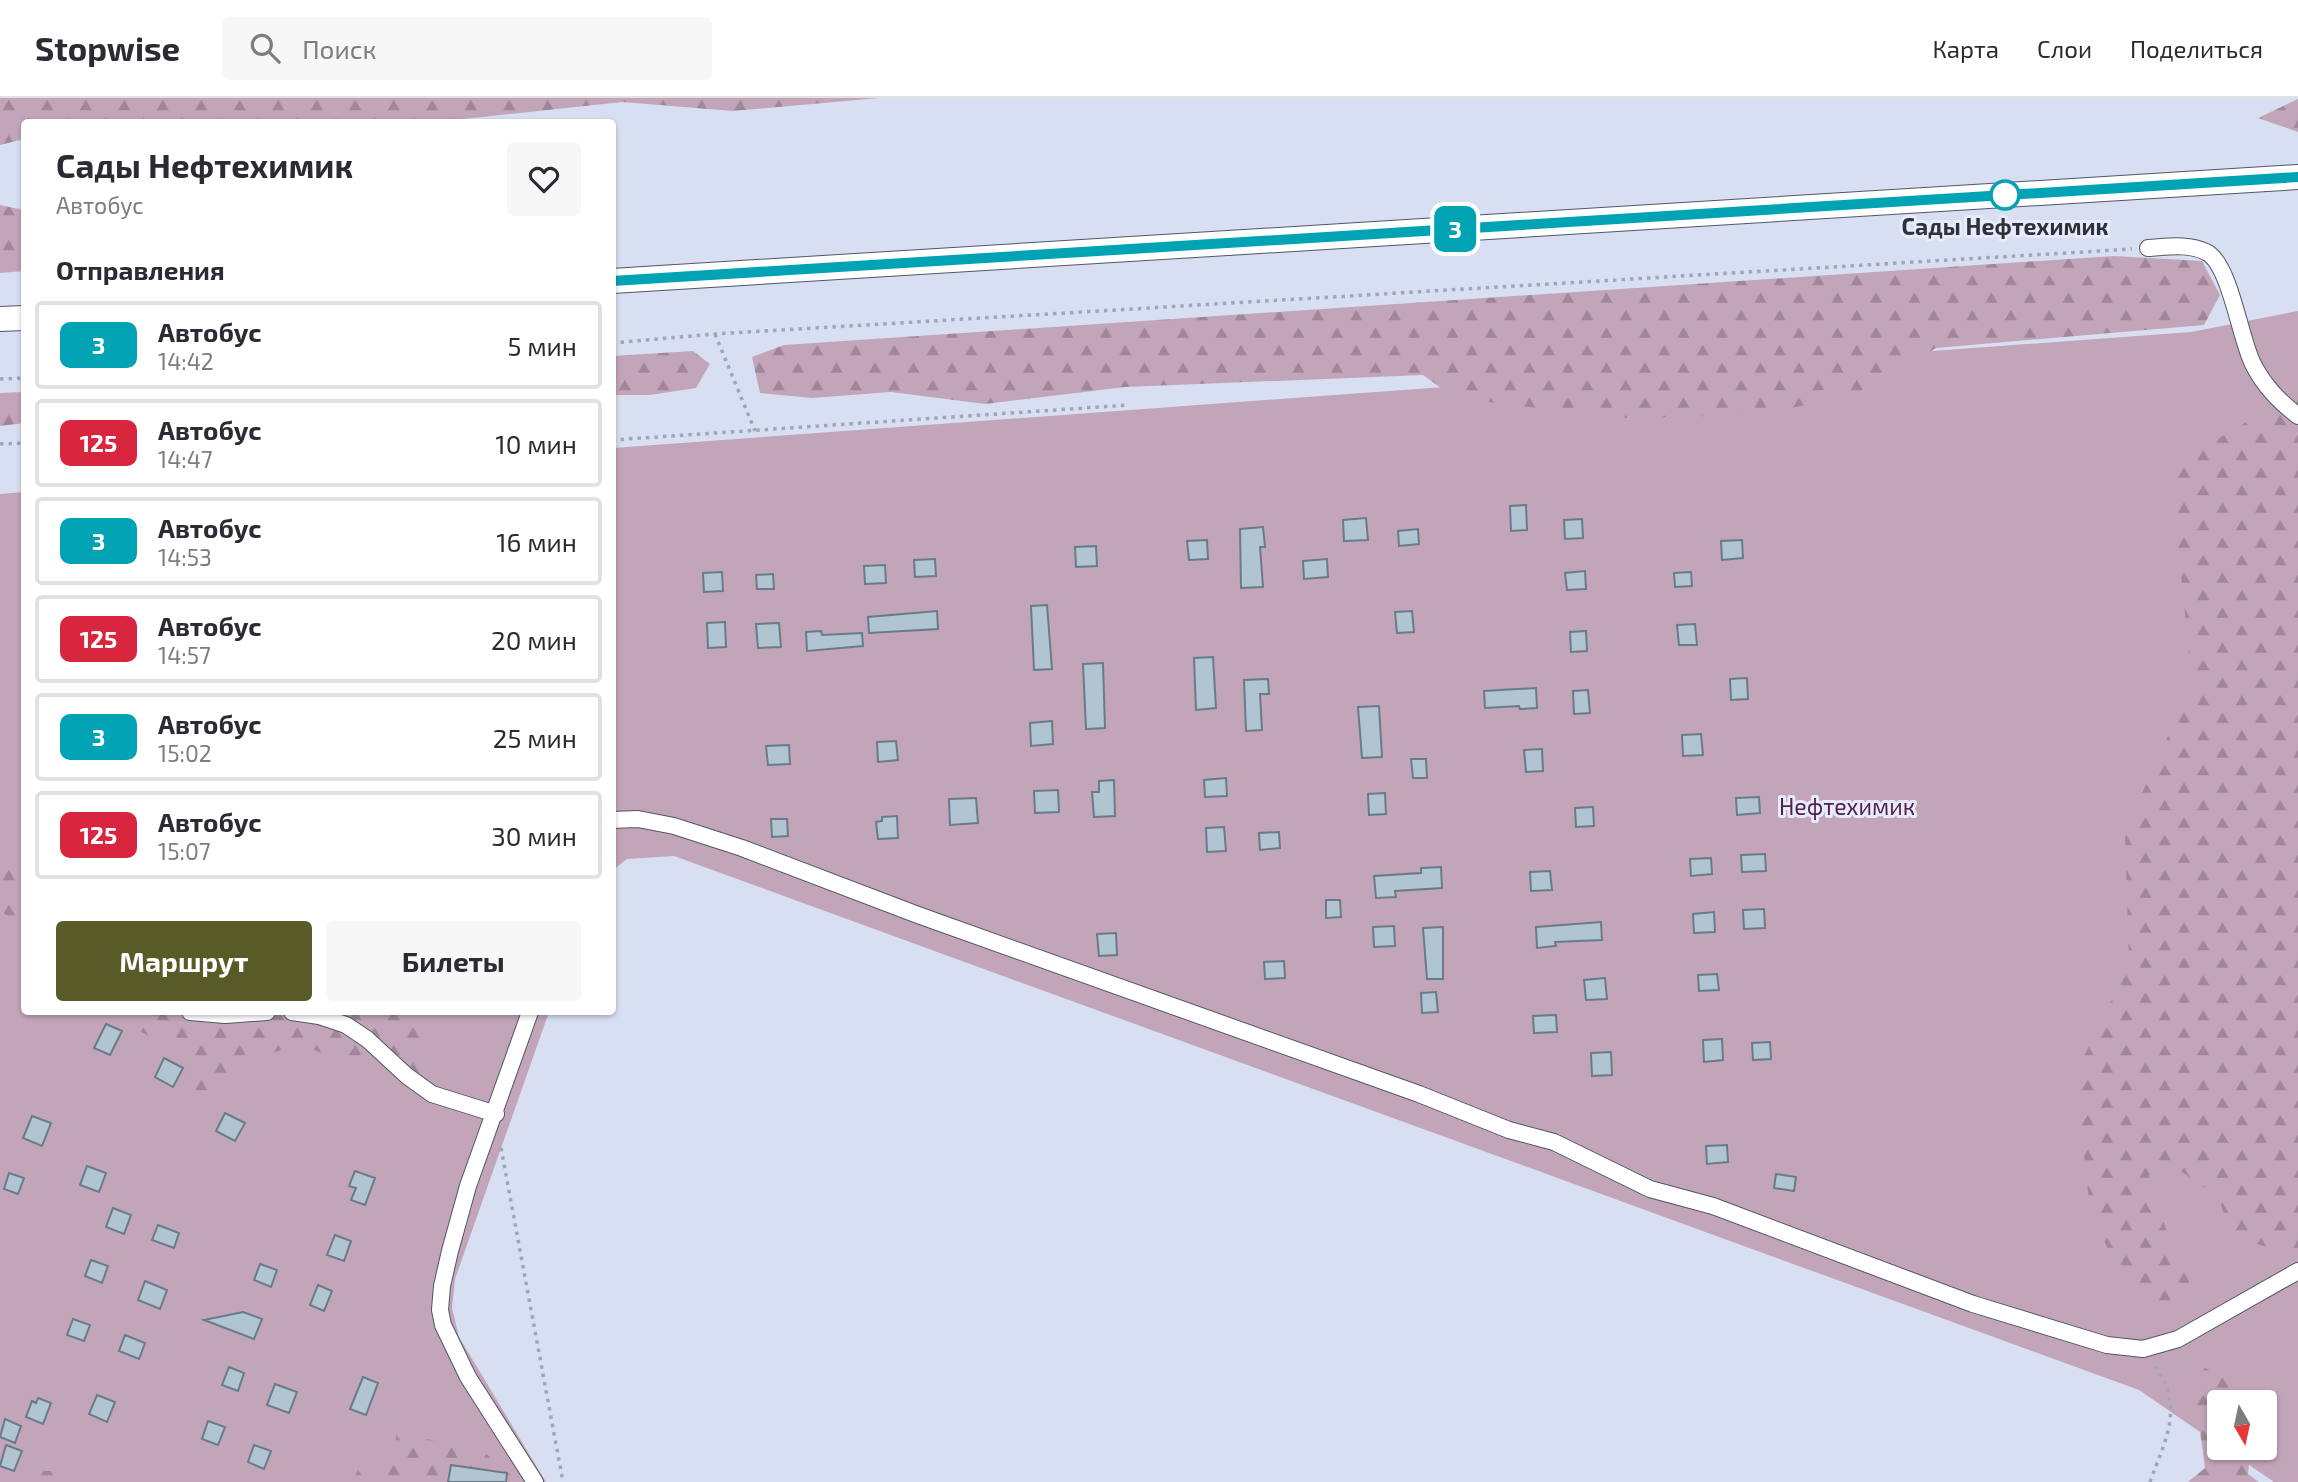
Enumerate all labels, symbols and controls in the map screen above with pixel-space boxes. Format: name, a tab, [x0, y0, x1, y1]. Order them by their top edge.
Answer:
search box	[222, 17, 712, 80]
text: Stopwise	[35, 28, 180, 68]
icon: search	[246, 29, 284, 67]
text: Поиск	[302, 33, 376, 64]
text: Карта	[1932, 34, 1999, 63]
text: Слои	[2037, 34, 2092, 63]
text: Поделиться	[2130, 34, 2263, 63]
button: heart	[507, 142, 581, 216]
text: Сады Нефтехимик	[56, 145, 353, 185]
marker: Сады Нефтехимик	[1990, 180, 2020, 210]
text: Автобус	[56, 191, 144, 219]
line badge: 3	[1432, 206, 1478, 252]
place label: Сады Нефтехимик	[1901, 212, 2109, 240]
text: 3	[1448, 214, 1462, 243]
text: Отправления	[56, 254, 225, 285]
text: Автобус	[158, 316, 261, 347]
text: 3	[92, 330, 105, 359]
text: 5 мин	[507, 330, 577, 361]
text: 14:42	[158, 347, 214, 375]
text: Автобус	[158, 414, 261, 445]
text: 125	[80, 428, 117, 457]
text: 10 мин	[495, 428, 577, 459]
text: 14:47	[158, 445, 213, 473]
text: Автобус	[158, 512, 261, 543]
text: 3	[92, 526, 105, 555]
text: 16 мин	[496, 526, 577, 557]
text: 14:53	[158, 543, 212, 571]
text: Автобус	[158, 610, 261, 641]
text: 125	[80, 624, 117, 653]
text: 20 мин	[491, 624, 577, 655]
text: 14:57	[158, 641, 211, 669]
text: Автобус	[158, 708, 261, 739]
text: 3	[92, 722, 105, 751]
text: 25 мин	[493, 722, 577, 753]
text: 15:02	[158, 739, 212, 767]
park label: Нефтехимик	[1779, 792, 1915, 820]
text: Автобус	[158, 806, 261, 837]
text: 125	[80, 820, 117, 849]
text: 30 мин	[491, 820, 577, 851]
text: 15:07	[158, 837, 211, 865]
button: Маршрут	[56, 921, 312, 1001]
button: Билеты	[326, 921, 581, 1001]
north arrow	[2207, 1390, 2277, 1460]
map controls	[2207, 1390, 2277, 1460]

